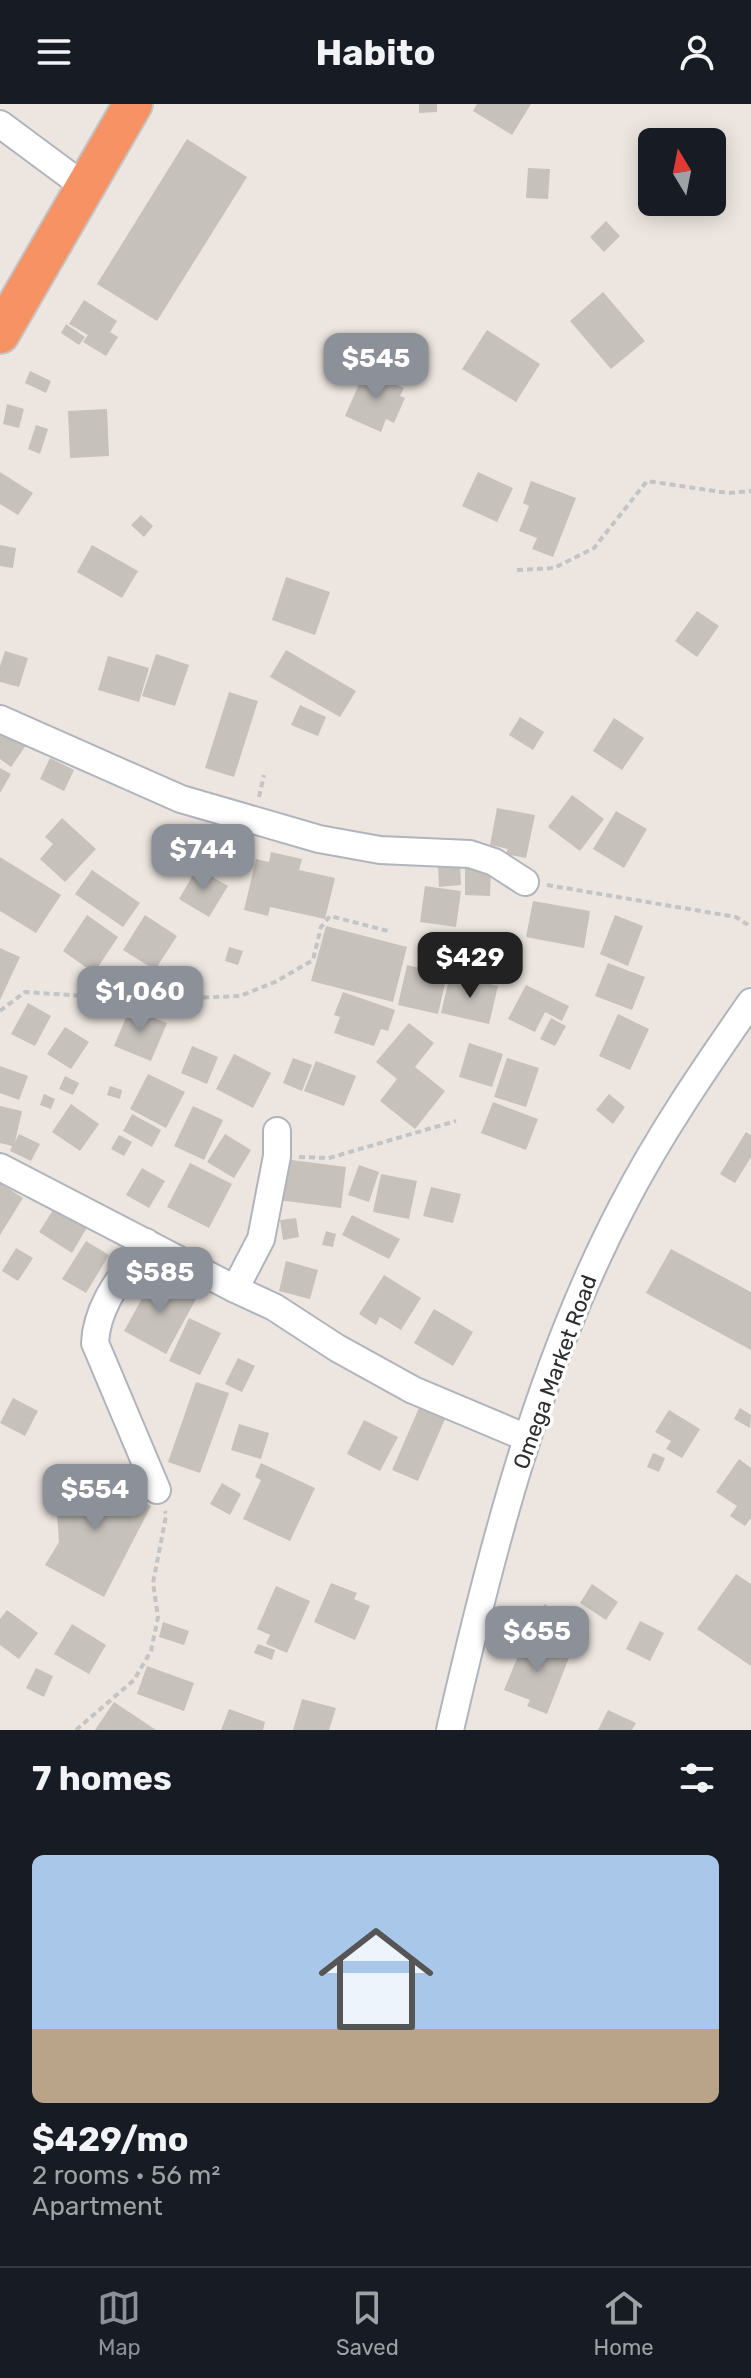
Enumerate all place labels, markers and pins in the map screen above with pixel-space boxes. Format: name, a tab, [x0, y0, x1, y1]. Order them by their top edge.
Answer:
pin: $545	[329, 333, 423, 401]
pin: $744	[156, 824, 250, 892]
pin: $429	[423, 932, 517, 1000]
pin: $1,060	[75, 966, 205, 1034]
pin: $585	[113, 1247, 207, 1315]
pin: $554	[48, 1464, 142, 1532]
pin: $655	[490, 1606, 584, 1674]

